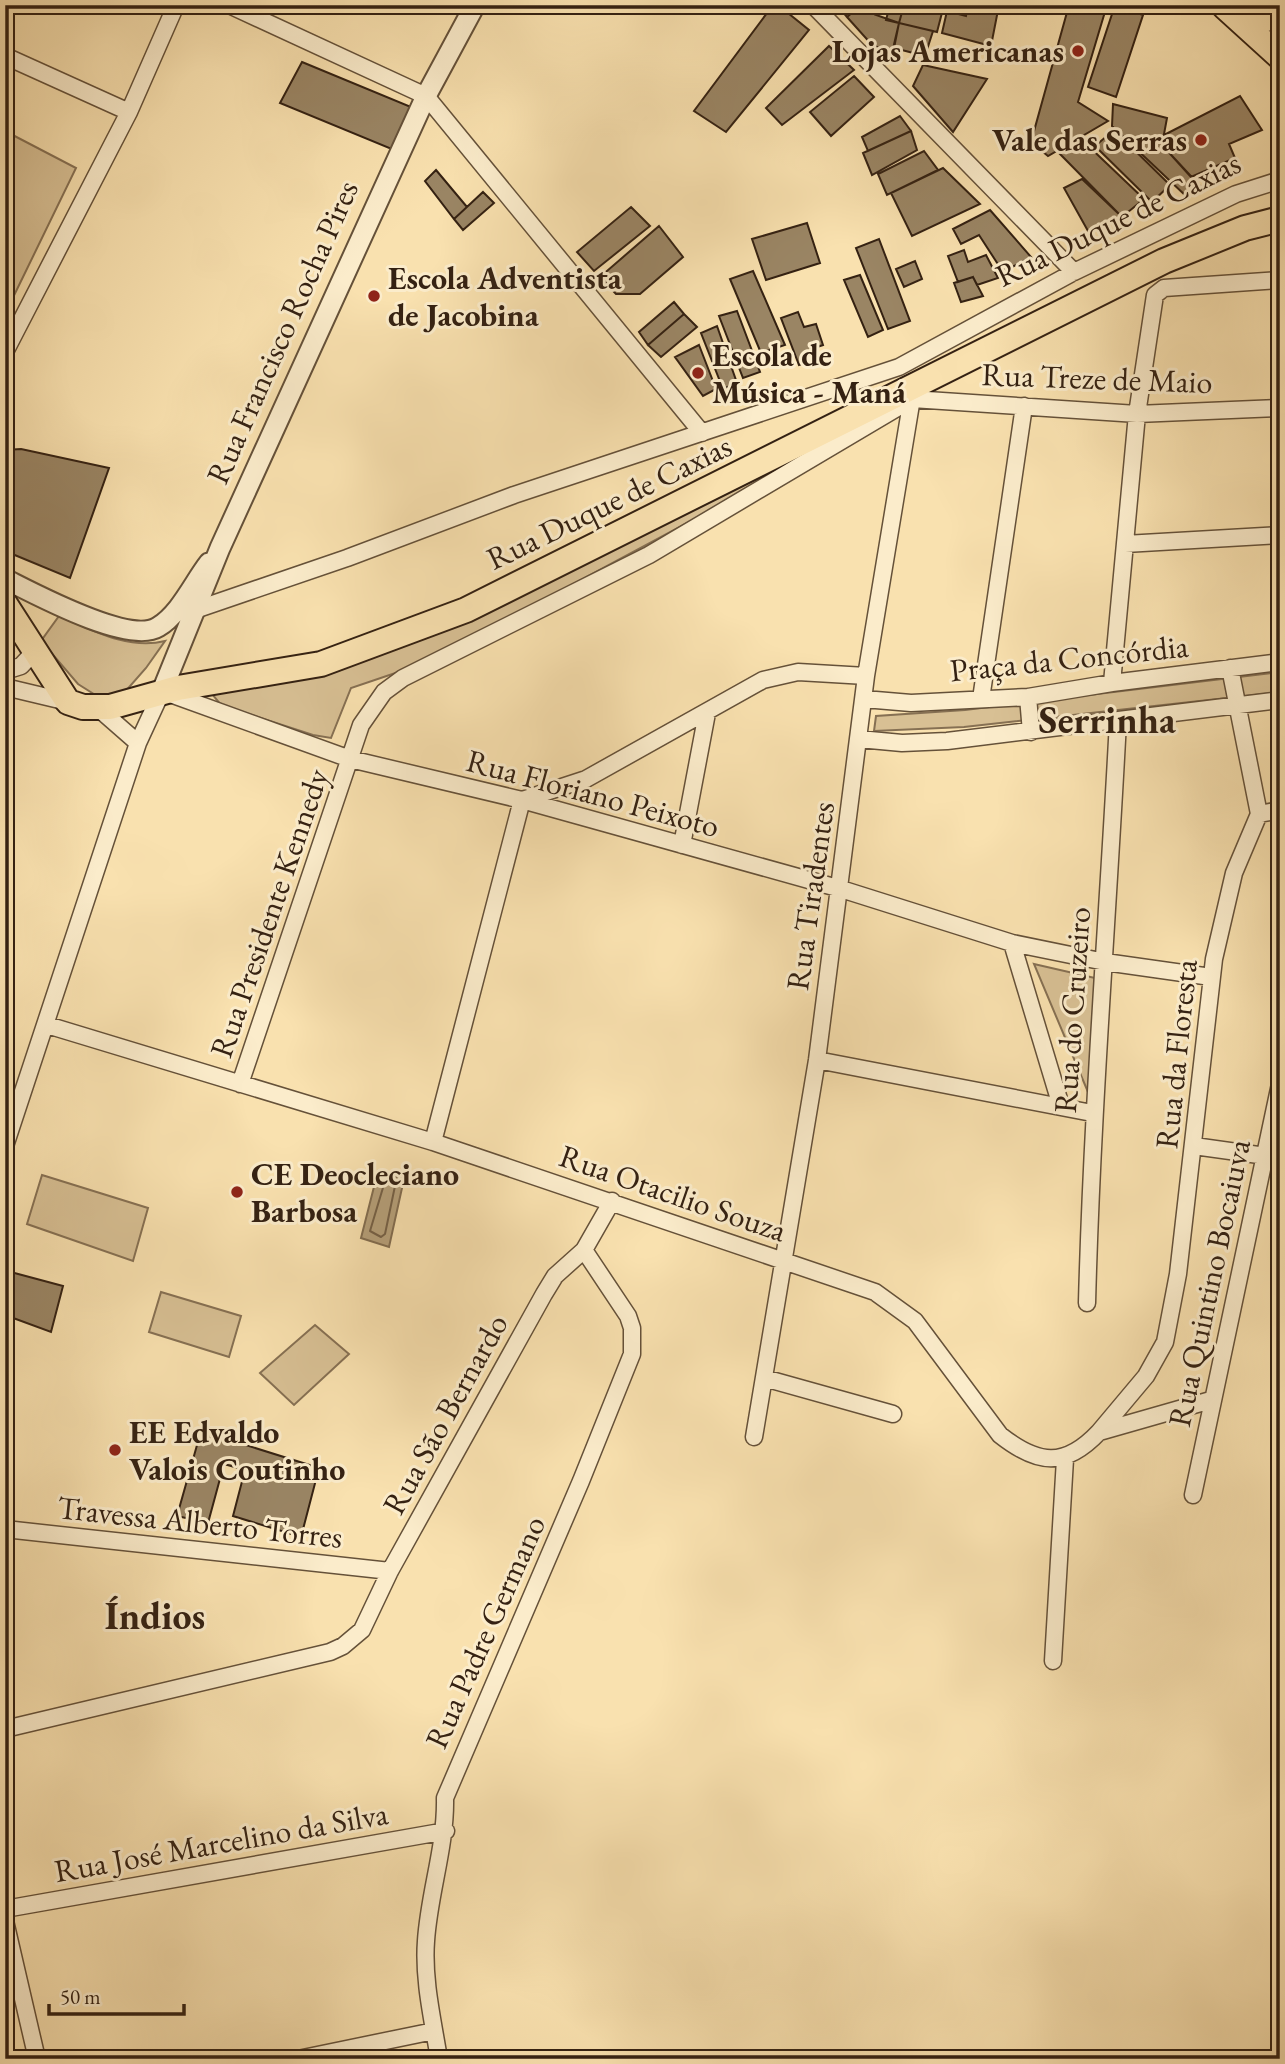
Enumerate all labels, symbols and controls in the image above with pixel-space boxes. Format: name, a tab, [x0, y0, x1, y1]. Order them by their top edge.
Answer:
place label: Lojas Americanas	[832, 30, 1064, 72]
marker: Lojas Americanas	[1070, 43, 1086, 59]
place label: Vale das Serras	[992, 119, 1187, 161]
marker: Vale das Serras	[1193, 132, 1209, 148]
street label: Rua Duque de Caxias	[989, 141, 1247, 297]
street label: Rua Francisco Rocha Pires	[196, 174, 368, 490]
place label: Escola Adventista de Jacobina	[388, 257, 623, 336]
marker: Escola Adventista de Jacobina	[366, 288, 382, 304]
place label: Escola de Música - Maná	[712, 334, 907, 413]
street label: Rua Treze de Maio	[981, 353, 1213, 403]
marker: Escola de Música - Maná	[690, 365, 706, 381]
street label: Rua Duque de Caxias	[480, 424, 738, 580]
street label: Praça da Concórdia	[948, 625, 1190, 691]
district label: Serrinha	[1038, 695, 1176, 744]
street label: Rua Floriano Peixoto	[462, 739, 724, 847]
street label: Rua Presidente Kennedy	[200, 762, 338, 1063]
street label: Rua Tiradentes	[776, 799, 844, 993]
street label: Rua do Cruzeiro	[1044, 906, 1100, 1114]
street label: Rua da Floresta	[1145, 957, 1207, 1151]
street label: Rua Otacilio Souza	[554, 1135, 792, 1252]
street label: Rua Quintino Bocaiuva	[1158, 1135, 1260, 1431]
place label: CE Deocleciano Barbosa	[251, 1153, 459, 1232]
marker: CE Deocleciano Barbosa	[229, 1184, 245, 1200]
street label: Rua São Bernardo	[373, 1306, 517, 1522]
place label: EE Edvaldo Valois Coutinho	[129, 1411, 345, 1490]
marker: EE Edvaldo Valois Coutinho	[107, 1442, 123, 1458]
street label: Travessa Alberto Torres	[55, 1486, 345, 1558]
street label: Rua Padre Germano	[415, 1509, 555, 1755]
district label: Índios	[105, 1591, 205, 1640]
street label: Rua José Marcelino da Silva	[51, 1792, 391, 1892]
scale bar	[49, 1973, 184, 2017]
text: 50 m	[60, 1983, 101, 2010]

